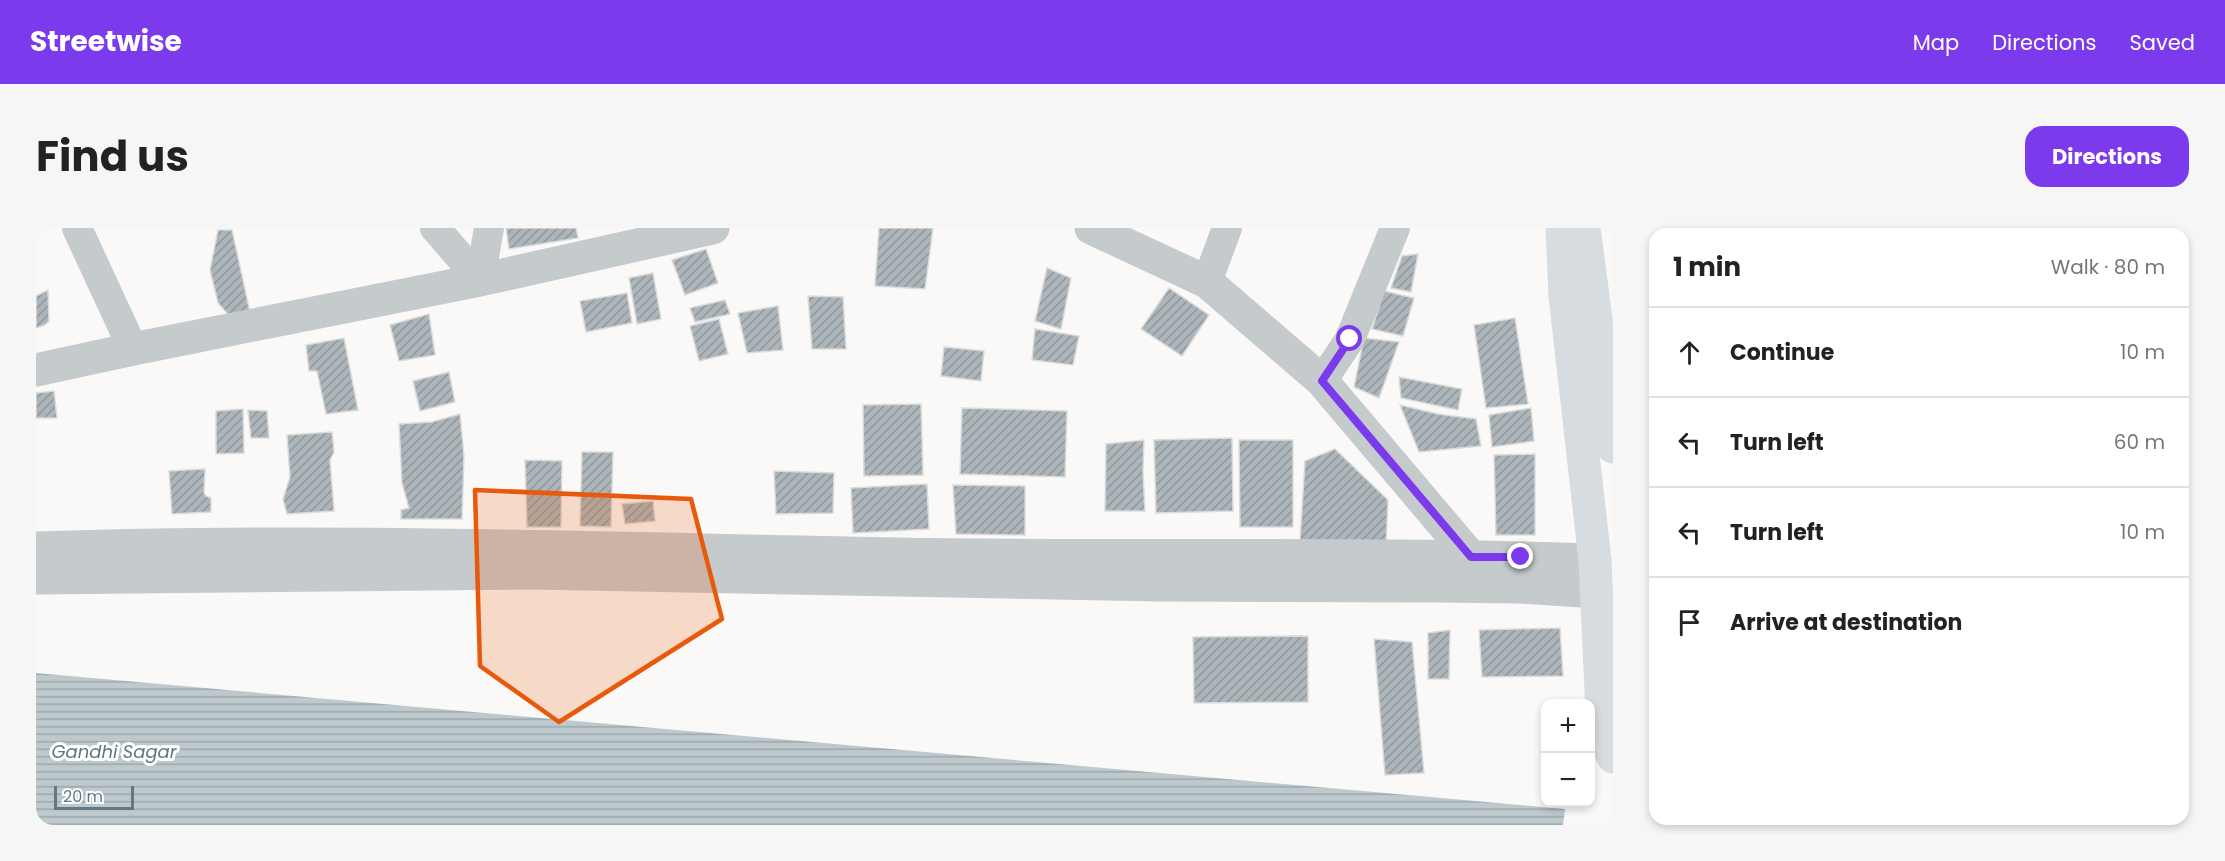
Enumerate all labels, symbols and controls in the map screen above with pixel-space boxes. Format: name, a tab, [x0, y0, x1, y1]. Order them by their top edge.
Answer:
text: Streetwise	[30, 22, 182, 61]
text: Map	[1913, 28, 1959, 57]
text: Directions	[1992, 28, 2096, 57]
text: Saved	[2129, 28, 2195, 57]
button: Directions	[2025, 126, 2189, 187]
text: Find us	[36, 127, 189, 186]
text: 1 min	[1673, 249, 1741, 285]
text: Walk · 80 m	[2051, 253, 2165, 281]
route start	[1336, 325, 1362, 351]
icon: ahead	[1673, 336, 1706, 369]
text: Continue	[1730, 337, 1834, 368]
text: 10 m	[2120, 338, 2165, 366]
icon: left	[1673, 426, 1706, 459]
text: Turn left	[1730, 427, 1824, 458]
text: 60 m	[2114, 428, 2165, 456]
icon: left	[1673, 516, 1706, 549]
text: Turn left	[1730, 517, 1824, 548]
text: 10 m	[2120, 518, 2165, 546]
route end	[1507, 543, 1533, 569]
icon: arrive	[1673, 606, 1706, 639]
text: Arrive at destination	[1730, 607, 1962, 638]
map controls	[1541, 699, 1595, 807]
button: +	[1541, 699, 1595, 753]
water label: Gandhi Sagar	[52, 739, 178, 764]
button: −	[1541, 753, 1595, 807]
scale bar	[54, 783, 134, 810]
text: 20 m	[63, 785, 103, 808]

